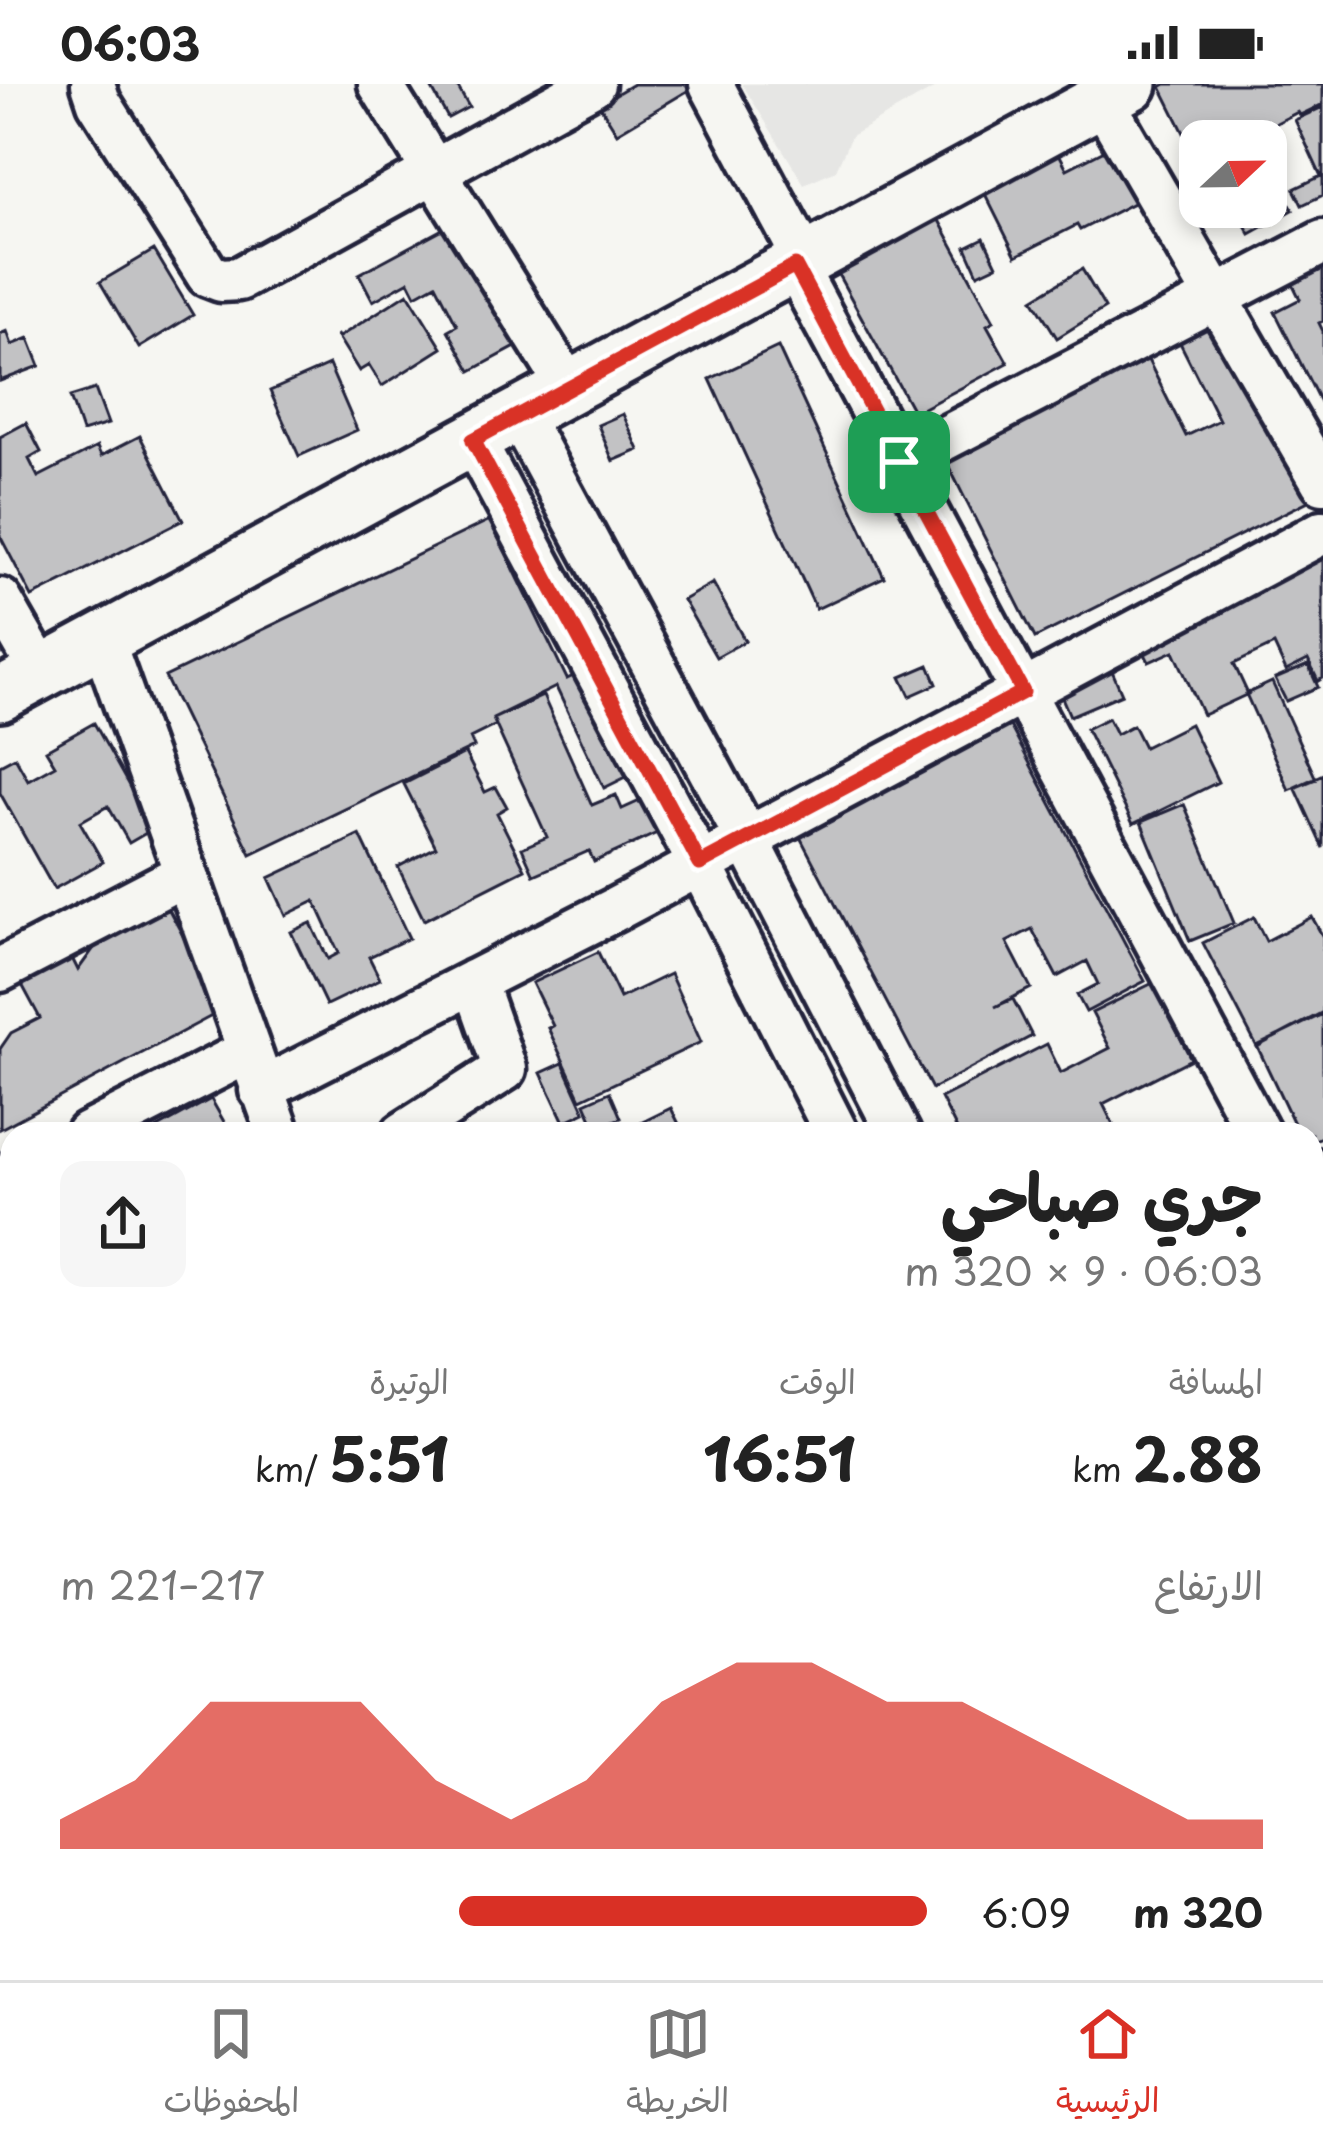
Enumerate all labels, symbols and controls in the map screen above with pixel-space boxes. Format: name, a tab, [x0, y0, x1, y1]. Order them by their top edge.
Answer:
text: 06:03	[60, 8, 201, 76]
north arrow	[1179, 120, 1287, 228]
map controls	[1179, 120, 1287, 228]
pin	[848, 411, 950, 513]
icon: arrive	[866, 429, 932, 495]
text: جري صباحي	[940, 1145, 1263, 1244]
button: share	[60, 1161, 186, 1287]
text: 06:03 · 9 × 320 m	[904, 1240, 1263, 1299]
text: الوتيرة	[369, 1355, 449, 1405]
text: الوقت	[779, 1355, 856, 1405]
text: المسافة	[1169, 1355, 1263, 1405]
text: 5:51	[329, 1412, 449, 1502]
text: 16:51	[703, 1412, 856, 1502]
text: 2.88	[1132, 1412, 1263, 1502]
text: /km	[255, 1443, 329, 1493]
text: km	[1072, 1443, 1132, 1493]
text: 217–221 m	[60, 1554, 265, 1613]
text: الارتفاع	[1154, 1554, 1263, 1613]
text: 6:09	[981, 1882, 1071, 1941]
text: 320 m	[1133, 1882, 1263, 1941]
tab: المحفوظات	[163, 2001, 299, 2130]
tab: الخريطة	[626, 2001, 729, 2130]
tab: الرئيسية	[1056, 2001, 1160, 2130]

